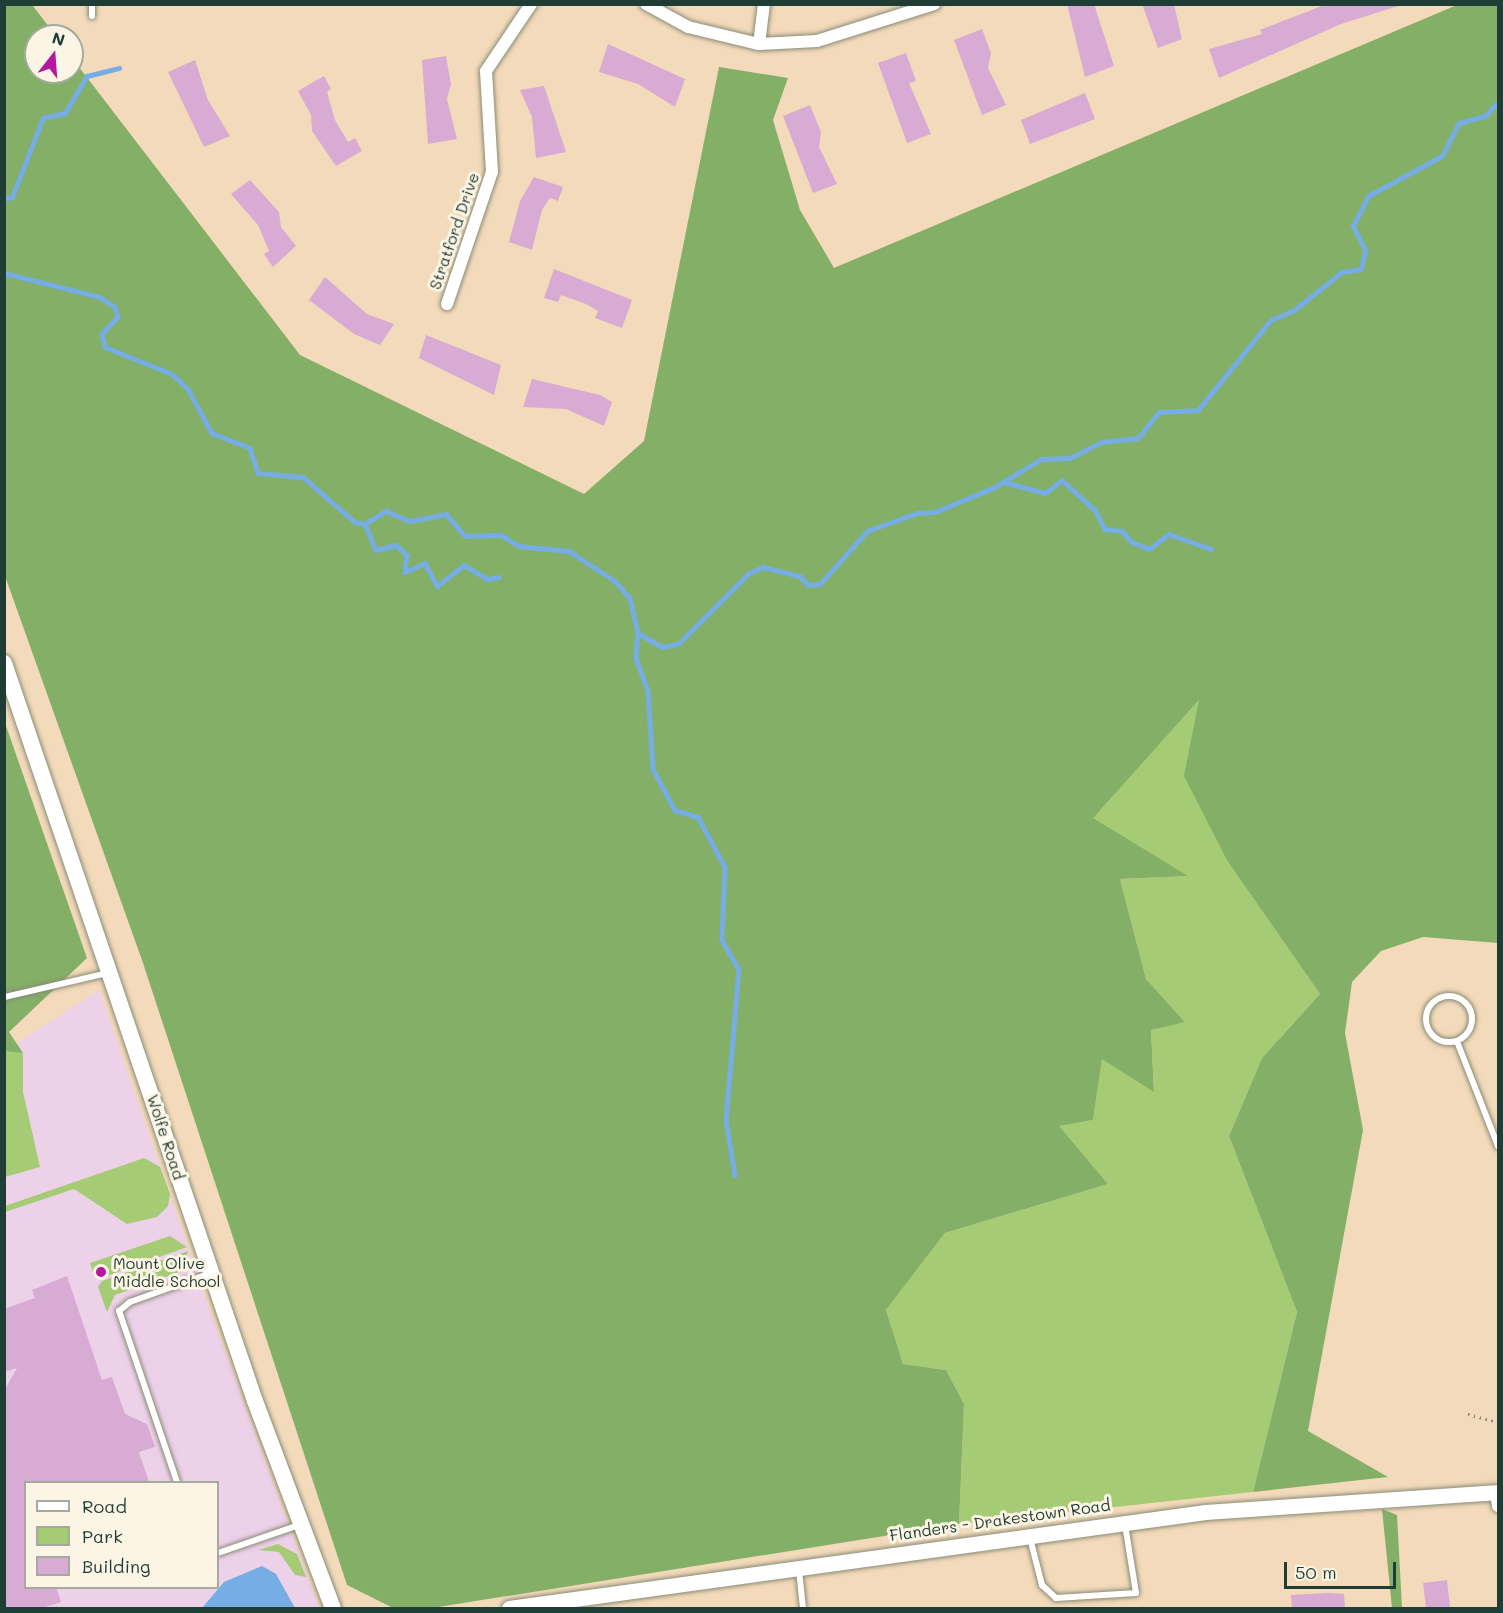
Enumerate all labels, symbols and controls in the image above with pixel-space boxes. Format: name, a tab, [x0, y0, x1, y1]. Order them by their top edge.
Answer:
north arrow	[24, 24, 84, 84]
text: N	[50, 26, 68, 50]
street label: Stratford Drive	[425, 170, 483, 292]
street label: Wolfe Road	[143, 1092, 189, 1182]
place label: Mount Olive Middle School	[113, 1253, 220, 1291]
marker: Mount Olive Middle School	[94, 1265, 108, 1279]
legend	[24, 1481, 219, 1589]
text: Road	[82, 1494, 127, 1518]
street label: Flanders - Drakestown Road	[888, 1495, 1112, 1545]
text: Park	[82, 1524, 123, 1548]
scale bar	[1287, 1550, 1400, 1588]
text: Building	[82, 1554, 150, 1578]
text: 50 m	[1295, 1560, 1337, 1584]

